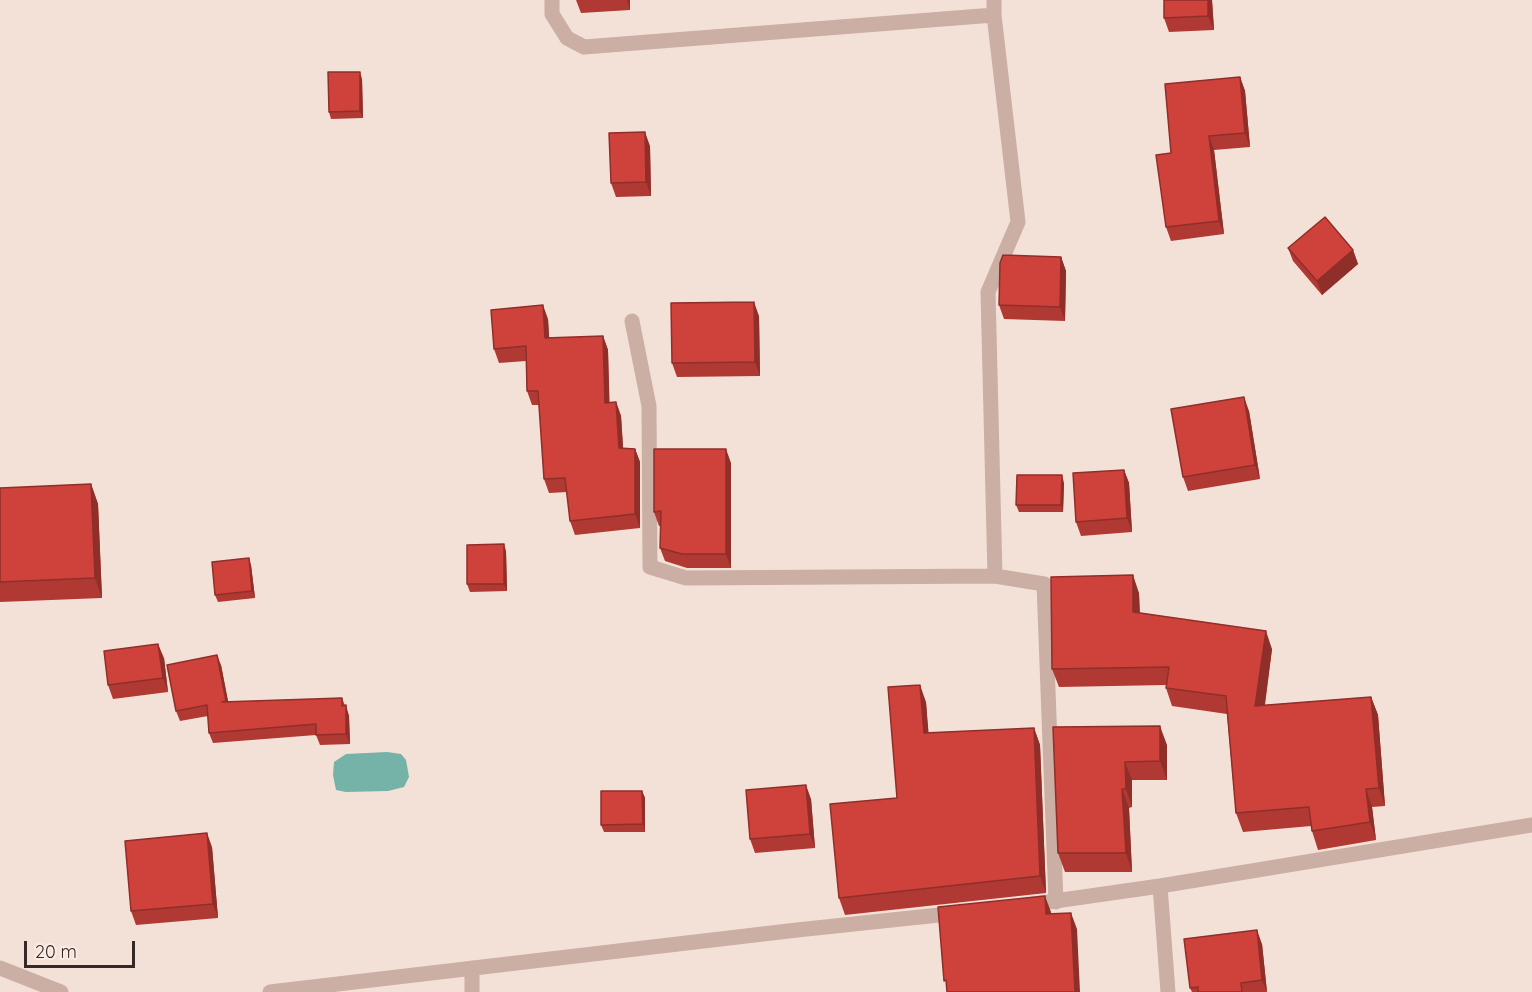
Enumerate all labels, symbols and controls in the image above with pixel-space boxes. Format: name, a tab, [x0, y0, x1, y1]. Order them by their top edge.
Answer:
scale bar	[27, 929, 138, 967]
text: 20 m	[35, 940, 77, 963]

